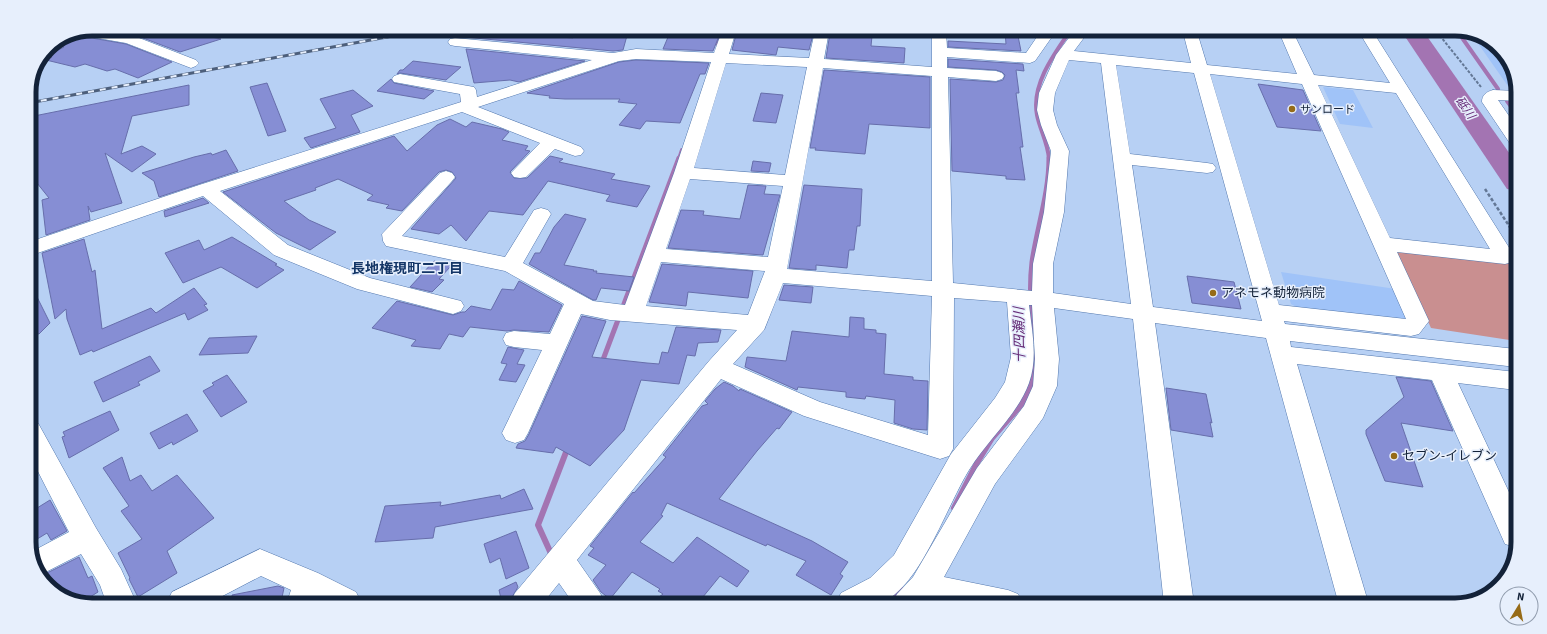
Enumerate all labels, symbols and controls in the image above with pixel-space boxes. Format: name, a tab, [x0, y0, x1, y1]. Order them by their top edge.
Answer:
water label: 砥川	[1451, 93, 1480, 124]
place label: サンロード	[1300, 102, 1355, 117]
marker: サンロード	[1287, 104, 1297, 114]
district label: 長地権現町二丁目	[351, 259, 463, 279]
place label: アネモネ動物病院	[1221, 284, 1325, 302]
marker: アネモネ動物病院	[1208, 288, 1218, 298]
water label: 十四瀬川	[1009, 305, 1030, 363]
place label: セブン-イレブン	[1402, 447, 1497, 465]
marker: セブン-イレブン	[1389, 451, 1399, 461]
north arrow	[1499, 586, 1539, 626]
text: N	[1516, 589, 1526, 605]

